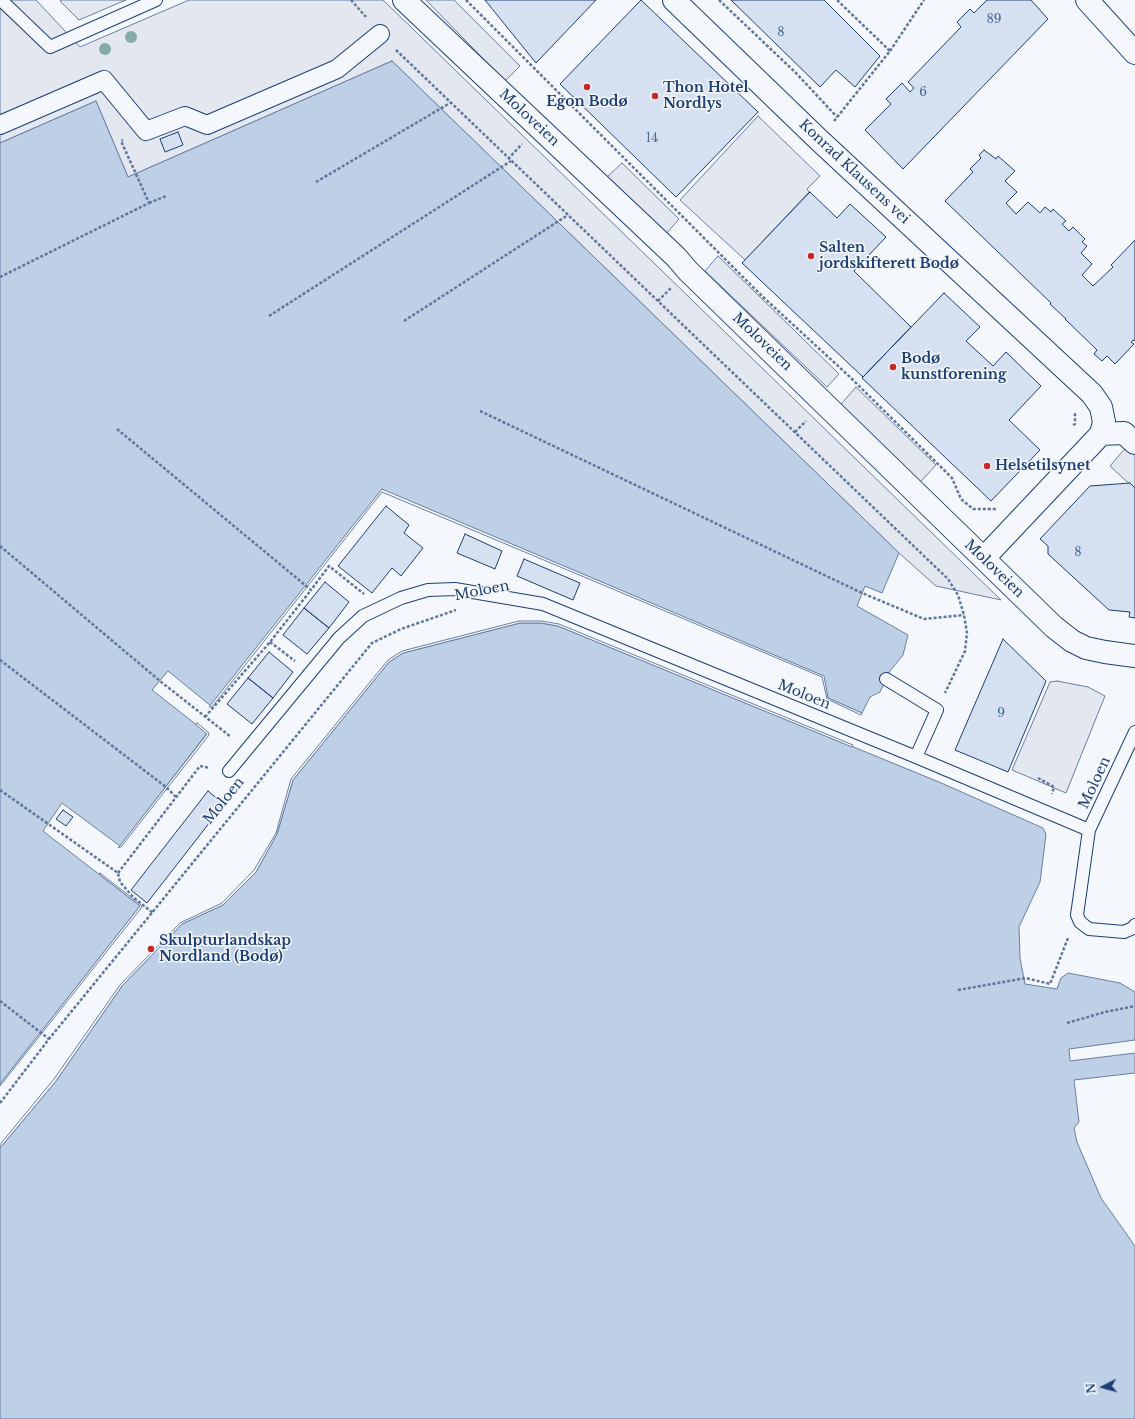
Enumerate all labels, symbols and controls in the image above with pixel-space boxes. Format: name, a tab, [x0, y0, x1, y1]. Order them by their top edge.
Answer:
house number: 89	[987, 13, 1001, 27]
house number: 8	[777, 26, 785, 40]
place label: Thon Hotel Nordlys	[663, 80, 748, 112]
marker: Egon Bodø	[582, 82, 592, 92]
street label: Moloveien	[495, 86, 563, 150]
house number: 6	[919, 86, 927, 100]
marker: Thon Hotel Nordlys	[650, 91, 660, 101]
place label: Egon Bodø	[546, 94, 628, 110]
street label: Konrad Klausens vei	[795, 116, 913, 228]
house number: 14	[646, 132, 658, 146]
place label: Salten jordskifterett Bodø	[819, 240, 959, 272]
marker: Salten jordskifterett Bodø	[806, 251, 816, 261]
street label: Moloveien	[729, 310, 795, 374]
place label: Bodø kunstforening	[901, 351, 1007, 384]
marker: Bodø kunstforening	[888, 362, 898, 372]
place label: Helsetilsynet	[995, 458, 1090, 474]
marker: Helsetilsynet	[982, 461, 992, 471]
street label: Moloveien	[961, 537, 1027, 601]
house number: 8	[1074, 546, 1082, 560]
street label: Moloen	[453, 577, 511, 605]
street label: Moloen	[775, 677, 833, 713]
house number: 9	[997, 707, 1005, 721]
street label: Moloen	[1076, 754, 1114, 812]
street label: Moloen	[200, 774, 248, 828]
place label: Skulpturlandskap Nordland (Bodø)	[159, 933, 291, 966]
marker: Skulpturlandskap Nordland (Bodø)	[146, 944, 156, 954]
north arrow	[1083, 1367, 1123, 1407]
text: N	[1084, 1382, 1099, 1394]

